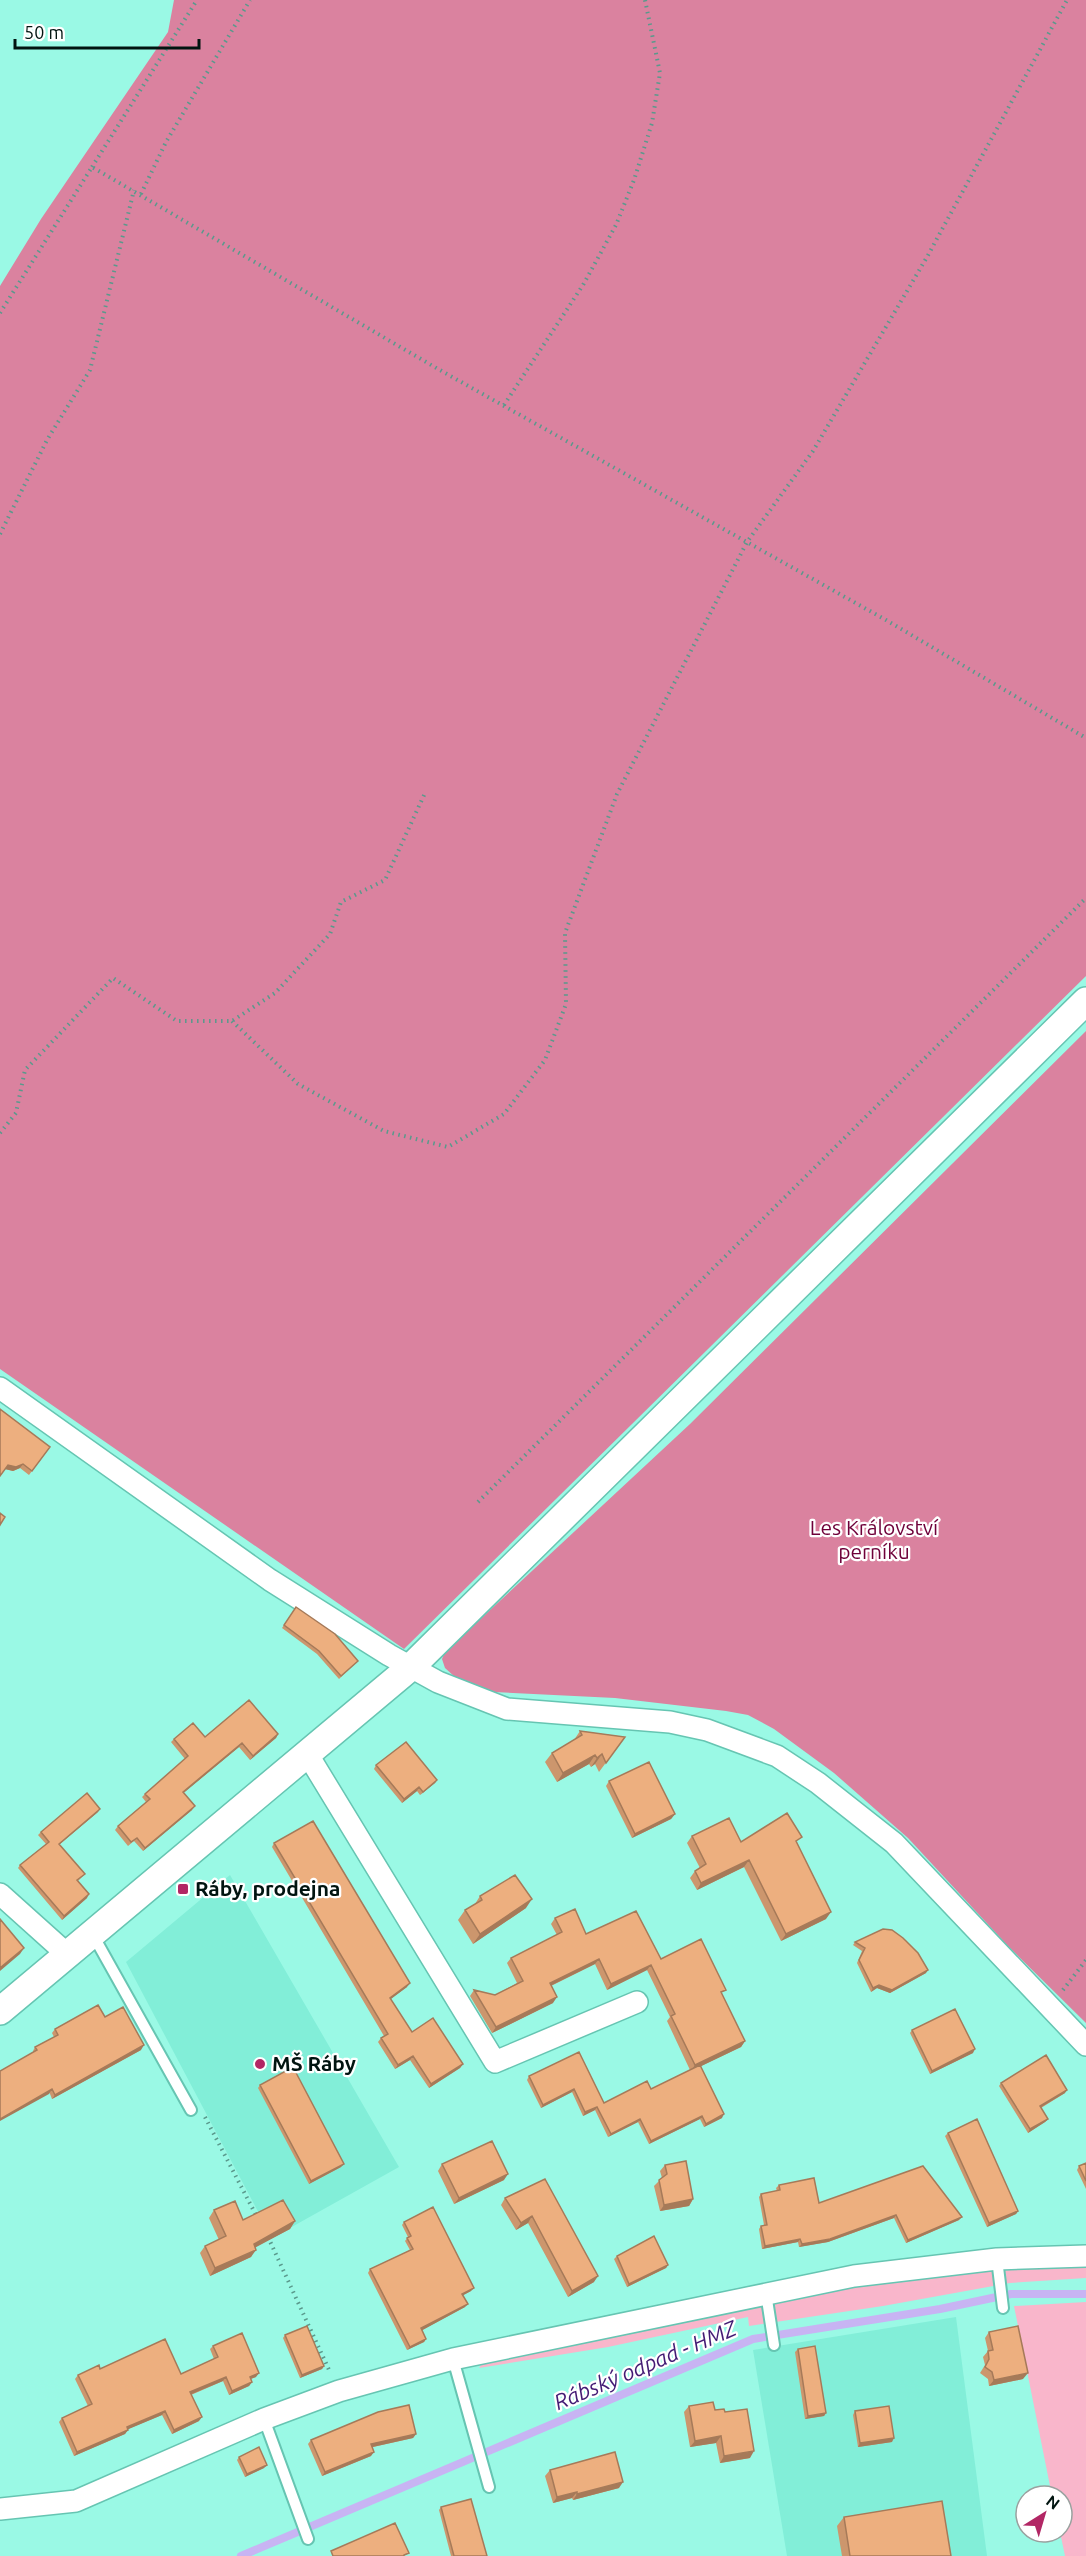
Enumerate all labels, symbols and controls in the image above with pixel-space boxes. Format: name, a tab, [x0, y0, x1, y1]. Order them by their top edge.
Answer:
scale bar	[15, 12, 200, 50]
text: 50 m	[24, 22, 64, 42]
park label: Les Království perníku	[810, 1515, 939, 1563]
place label: Ráby, prodejna	[195, 1876, 340, 1900]
marker: Ráby, prodejna	[176, 1882, 190, 1896]
place label: MŠ Ráby	[272, 2051, 356, 2075]
marker: MŠ Ráby	[253, 2057, 267, 2071]
water label: Rábský odpad - HMZ	[550, 2314, 741, 2414]
north arrow	[1014, 2484, 1074, 2544]
text: N	[1043, 2491, 1063, 2513]

